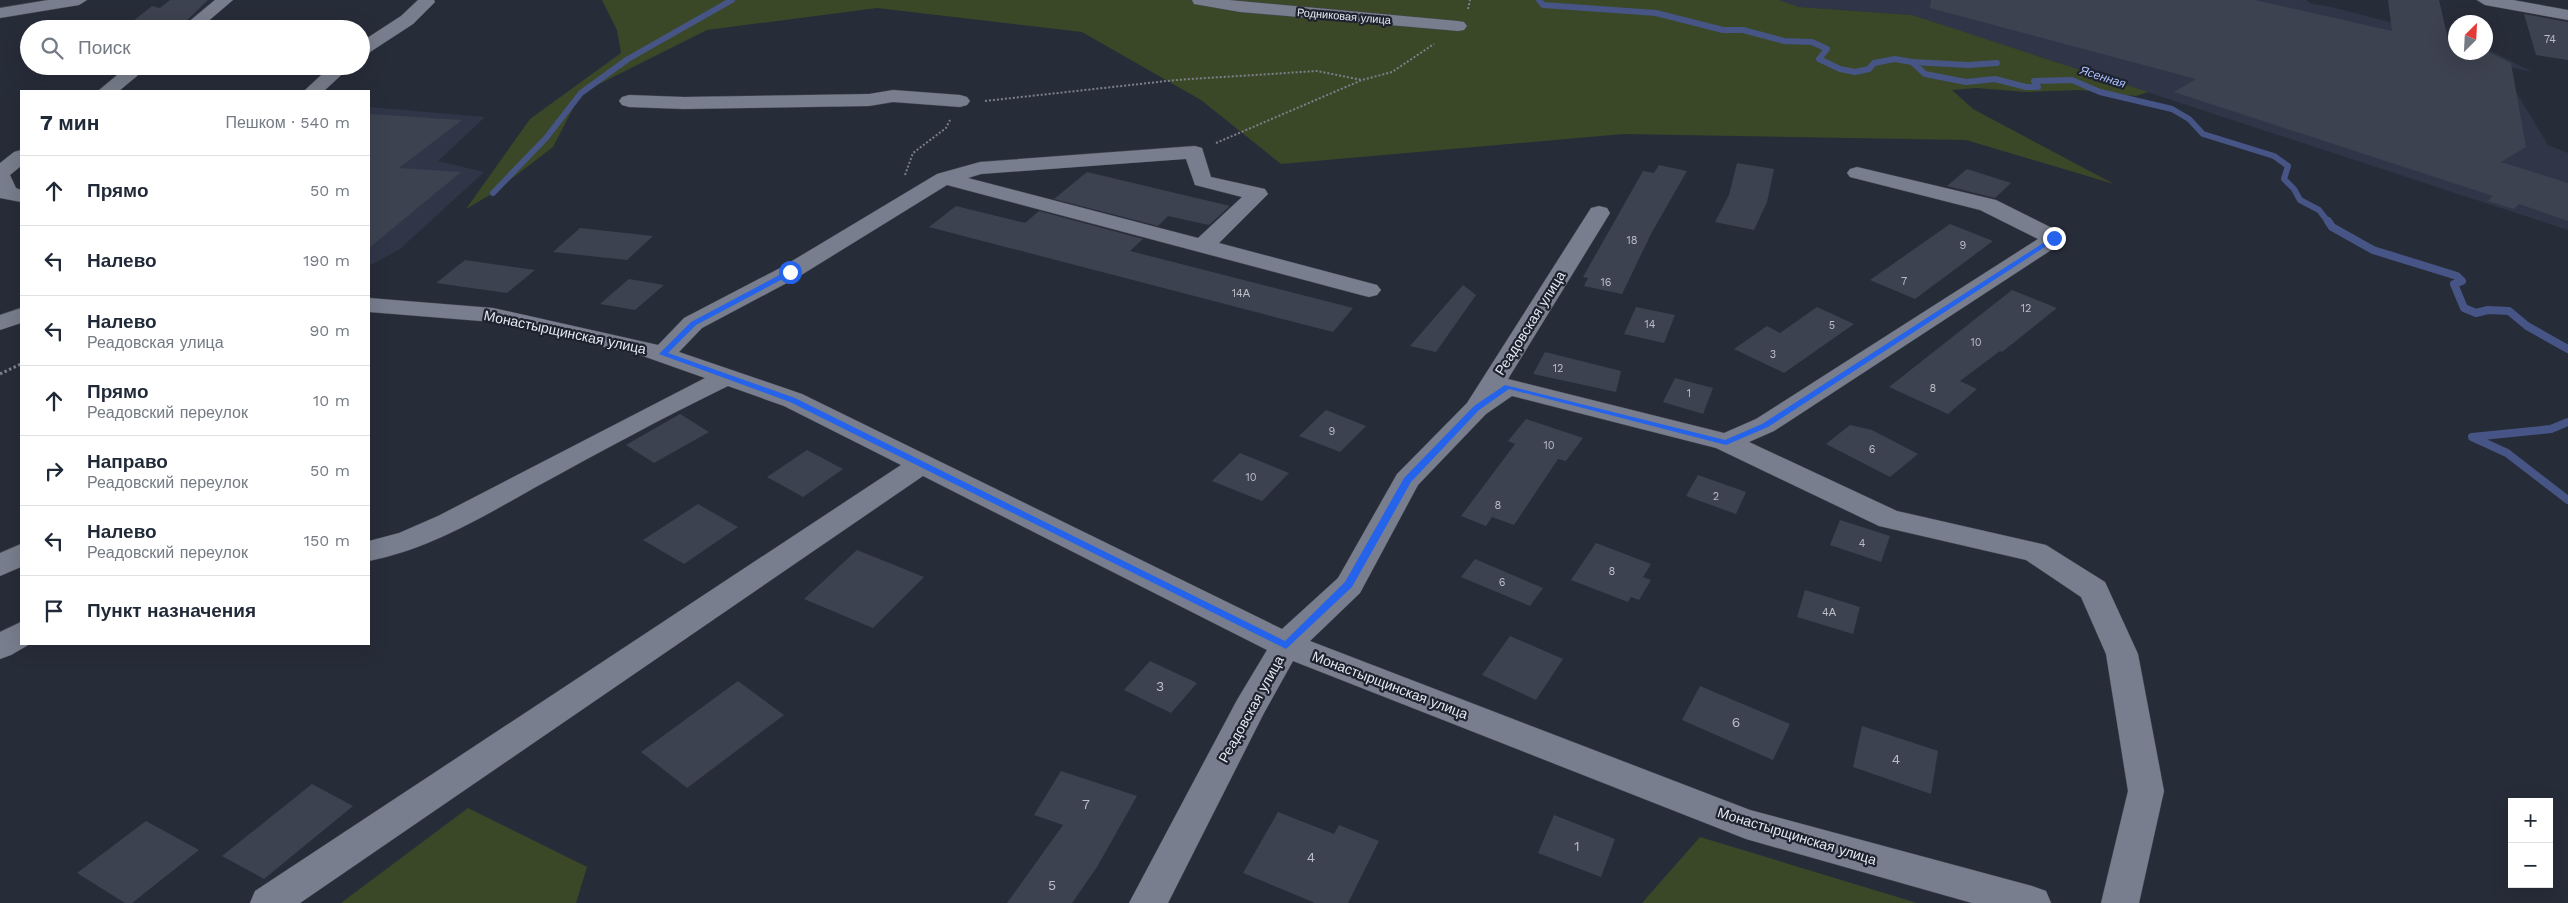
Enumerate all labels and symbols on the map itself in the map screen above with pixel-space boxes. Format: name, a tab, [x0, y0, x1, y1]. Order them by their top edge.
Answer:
street label: Родниковая улица	[1296, 6, 1392, 27]
north arrow	[2448, 15, 2493, 60]
house number: 74	[2544, 33, 2556, 46]
water label: Ясенная	[2077, 63, 2128, 91]
route end	[2043, 227, 2066, 250]
house number: 18	[1626, 234, 1638, 247]
house number: 9	[1960, 239, 1967, 252]
route start	[779, 261, 802, 284]
street label: Реадовская улица	[1492, 268, 1569, 378]
house number: 7	[1901, 275, 1907, 288]
house number: 16	[1601, 276, 1612, 289]
house number: 14А	[1232, 287, 1251, 300]
house number: 12	[2021, 302, 2031, 315]
street label: Монастырщинская улица	[482, 307, 648, 357]
house number: 14	[1644, 318, 1656, 331]
house number: 5	[1829, 319, 1835, 332]
house number: 10	[1970, 336, 1982, 349]
house number: 3	[1770, 348, 1776, 361]
house number: 12	[1553, 362, 1563, 375]
house number: 8	[1930, 382, 1937, 395]
house number: 1	[1687, 387, 1691, 400]
house number: 9	[1329, 425, 1336, 438]
house number: 10	[1543, 439, 1555, 452]
house number: 6	[1869, 443, 1876, 456]
house number: 10	[1245, 471, 1257, 484]
house number: 2	[1713, 490, 1719, 503]
house number: 8	[1495, 499, 1502, 512]
house number: 4	[1859, 537, 1866, 550]
house number: 8	[1609, 565, 1616, 578]
house number: 6	[1499, 576, 1506, 589]
house number: 4А	[1822, 606, 1837, 619]
street label: Монастырщинская улица	[1310, 648, 1470, 722]
street label: Реадовская улица	[1215, 653, 1287, 765]
house number: 3	[1156, 678, 1164, 694]
house number: 6	[1732, 714, 1740, 730]
house number: 4	[1892, 751, 1900, 767]
house number: 7	[1082, 796, 1090, 812]
street label: Монастырщинская улица	[1716, 804, 1879, 868]
house number: 1	[1574, 838, 1580, 854]
house number: 4	[1307, 849, 1315, 865]
house number: 5	[1048, 877, 1056, 893]

